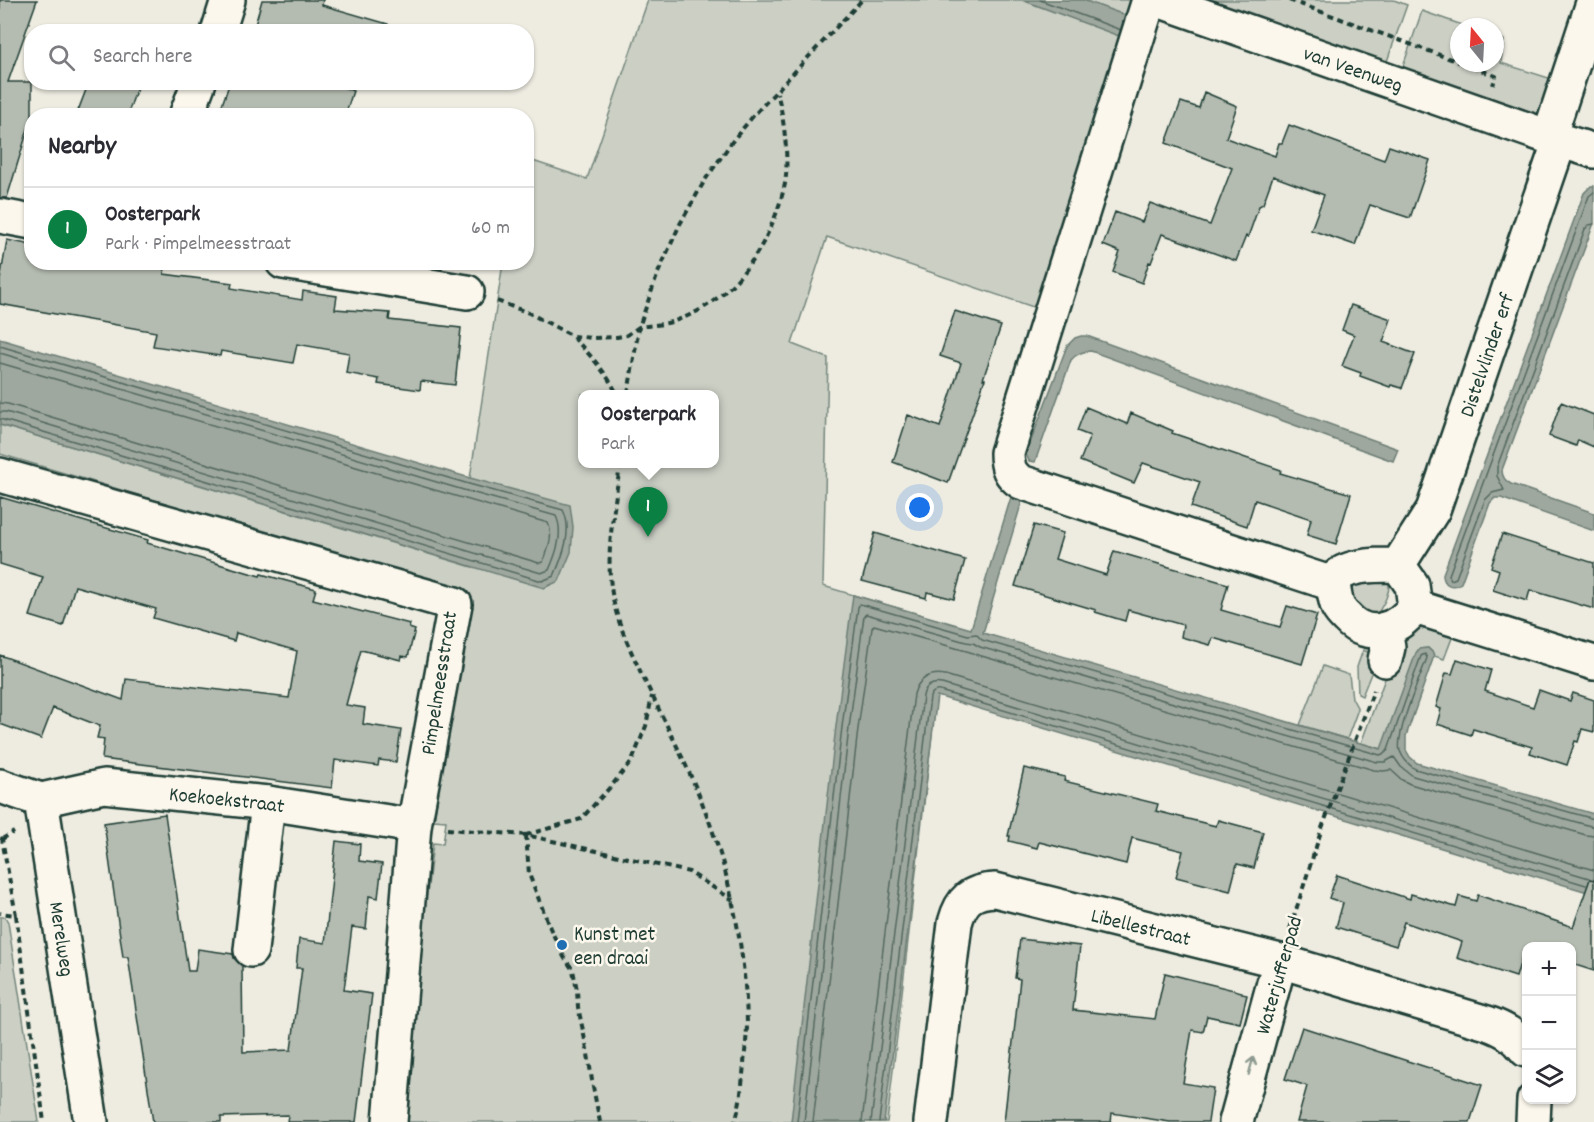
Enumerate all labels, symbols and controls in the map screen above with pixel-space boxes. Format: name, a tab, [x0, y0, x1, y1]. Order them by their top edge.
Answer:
north arrow	[1450, 18, 1504, 72]
search box	[24, 24, 534, 90]
street label: van Veenweg	[1299, 40, 1406, 103]
icon: search	[45, 41, 78, 74]
text: Search here	[93, 42, 192, 73]
text: Nearby	[48, 129, 116, 166]
text: Oosterpark	[105, 200, 200, 231]
text: 1	[65, 215, 70, 243]
text: 60 m	[471, 215, 510, 243]
text: Park · Pimpelmeesstraat	[105, 231, 291, 259]
street label: Distelvlinder erf	[1454, 290, 1524, 422]
popup	[578, 390, 719, 468]
text: Oosterpark	[601, 400, 696, 431]
text: Park	[601, 431, 635, 459]
pin: 1	[628, 488, 668, 537]
your location	[905, 493, 934, 522]
street label: Pimpelmeesstraat	[415, 609, 467, 758]
street label: Koekoekstraat	[167, 781, 287, 823]
street label: Merelweg	[39, 900, 80, 979]
street label: Libellestraat	[1087, 902, 1194, 956]
street label: Waterjufferpad	[1250, 913, 1312, 1039]
place label: Kunst met een draai	[574, 921, 656, 975]
marker: Kunst met een draai	[555, 938, 569, 952]
map controls	[1522, 942, 1576, 1104]
button: +	[1522, 942, 1576, 996]
button: −	[1522, 996, 1576, 1050]
button: layers	[1522, 1050, 1576, 1104]
one-way arrow	[1246, 1056, 1258, 1075]

